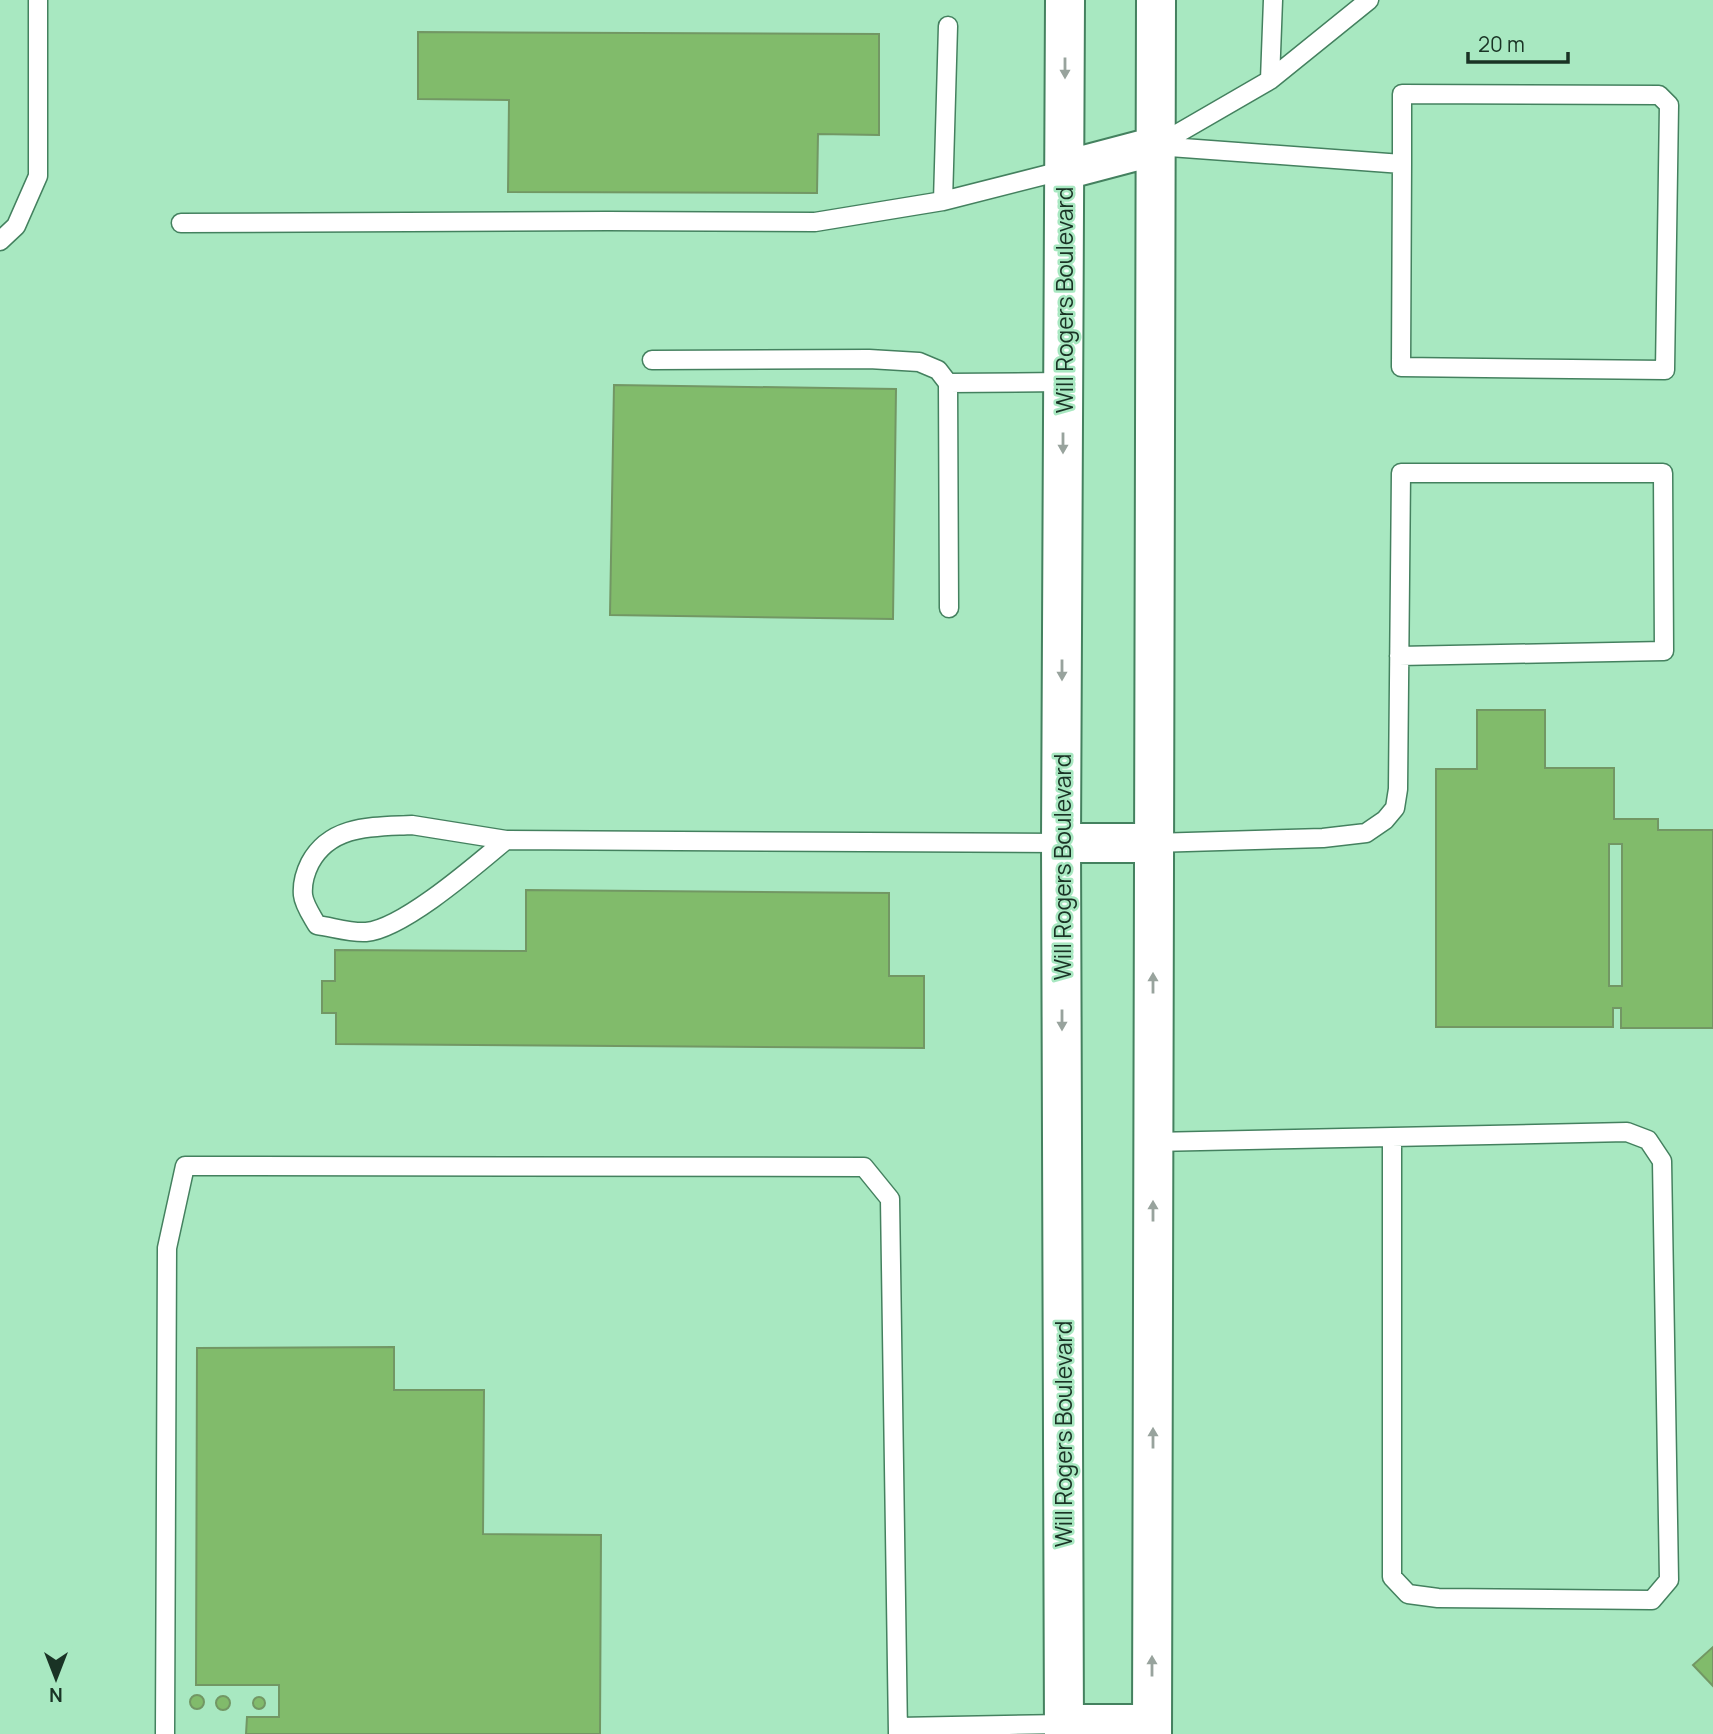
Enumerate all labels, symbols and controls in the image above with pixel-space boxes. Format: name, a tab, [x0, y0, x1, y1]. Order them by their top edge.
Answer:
scale bar	[1468, 21, 1568, 65]
text: 20 m	[1478, 30, 1525, 58]
one-way arrow	[1059, 57, 1071, 79]
street label: Will Rogers Boulevard	[1048, 187, 1080, 413]
one-way arrow	[1057, 432, 1069, 454]
one-way arrow	[1056, 659, 1068, 681]
street label: Will Rogers Boulevard	[1046, 754, 1078, 980]
one-way arrow	[1147, 972, 1159, 994]
one-way arrow	[1056, 1009, 1068, 1031]
one-way arrow	[1147, 1200, 1159, 1222]
street label: Will Rogers Boulevard	[1047, 1321, 1079, 1547]
one-way arrow	[1147, 1427, 1158, 1449]
north arrow	[21, 1643, 91, 1713]
one-way arrow	[1146, 1655, 1158, 1677]
text: N	[49, 1682, 63, 1708]

